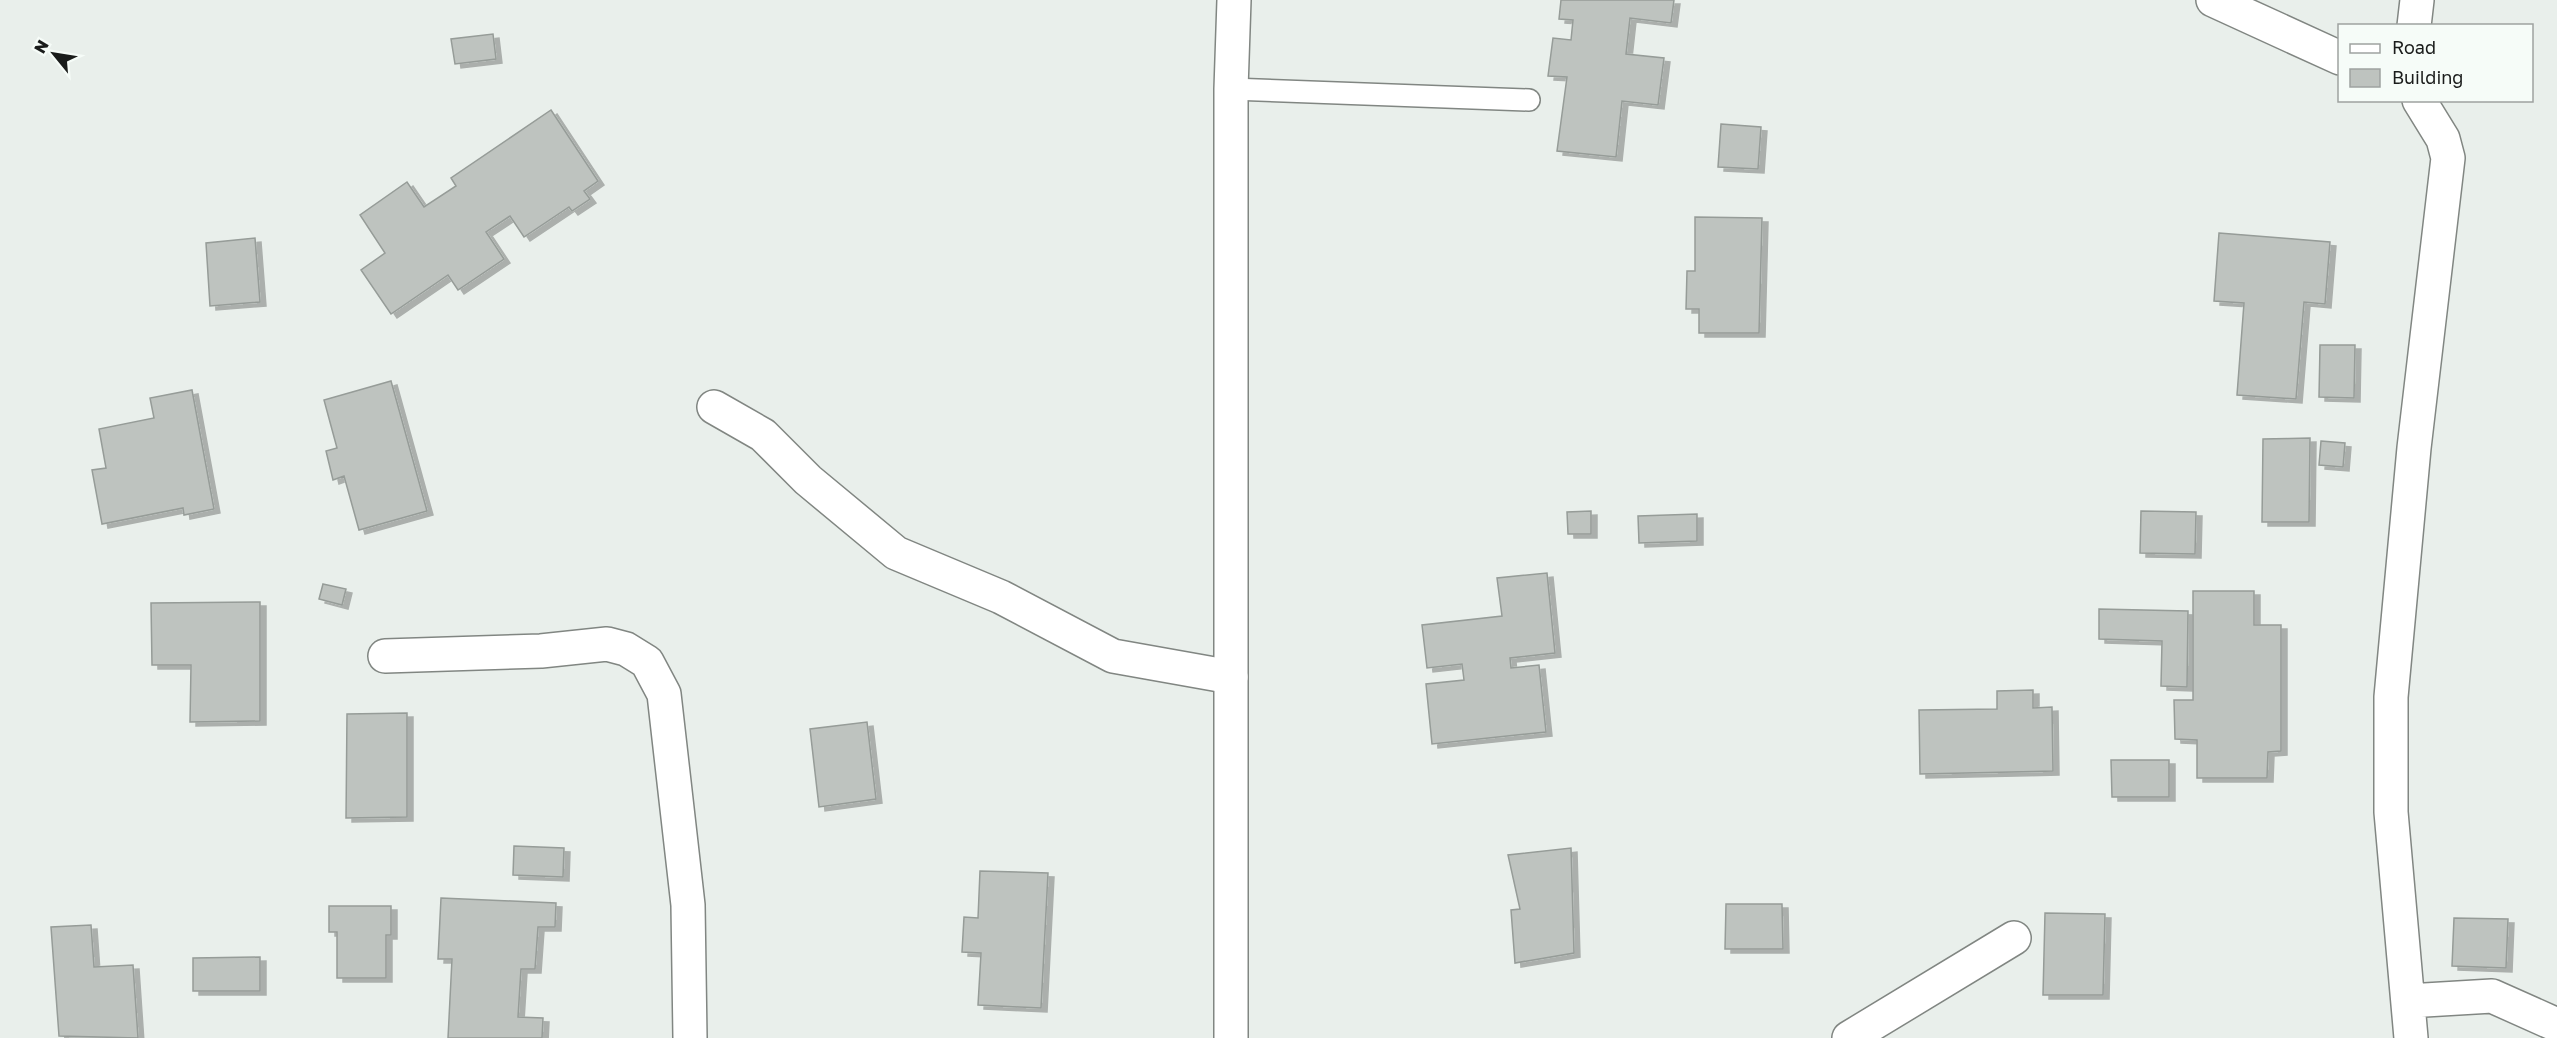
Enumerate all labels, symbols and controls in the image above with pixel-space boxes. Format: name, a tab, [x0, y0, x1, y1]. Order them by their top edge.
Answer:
north arrow	[24, 24, 84, 84]
legend	[2338, 24, 2533, 102]
text: N	[29, 36, 53, 57]
text: Road	[2392, 36, 2436, 58]
text: Building	[2392, 66, 2463, 88]

